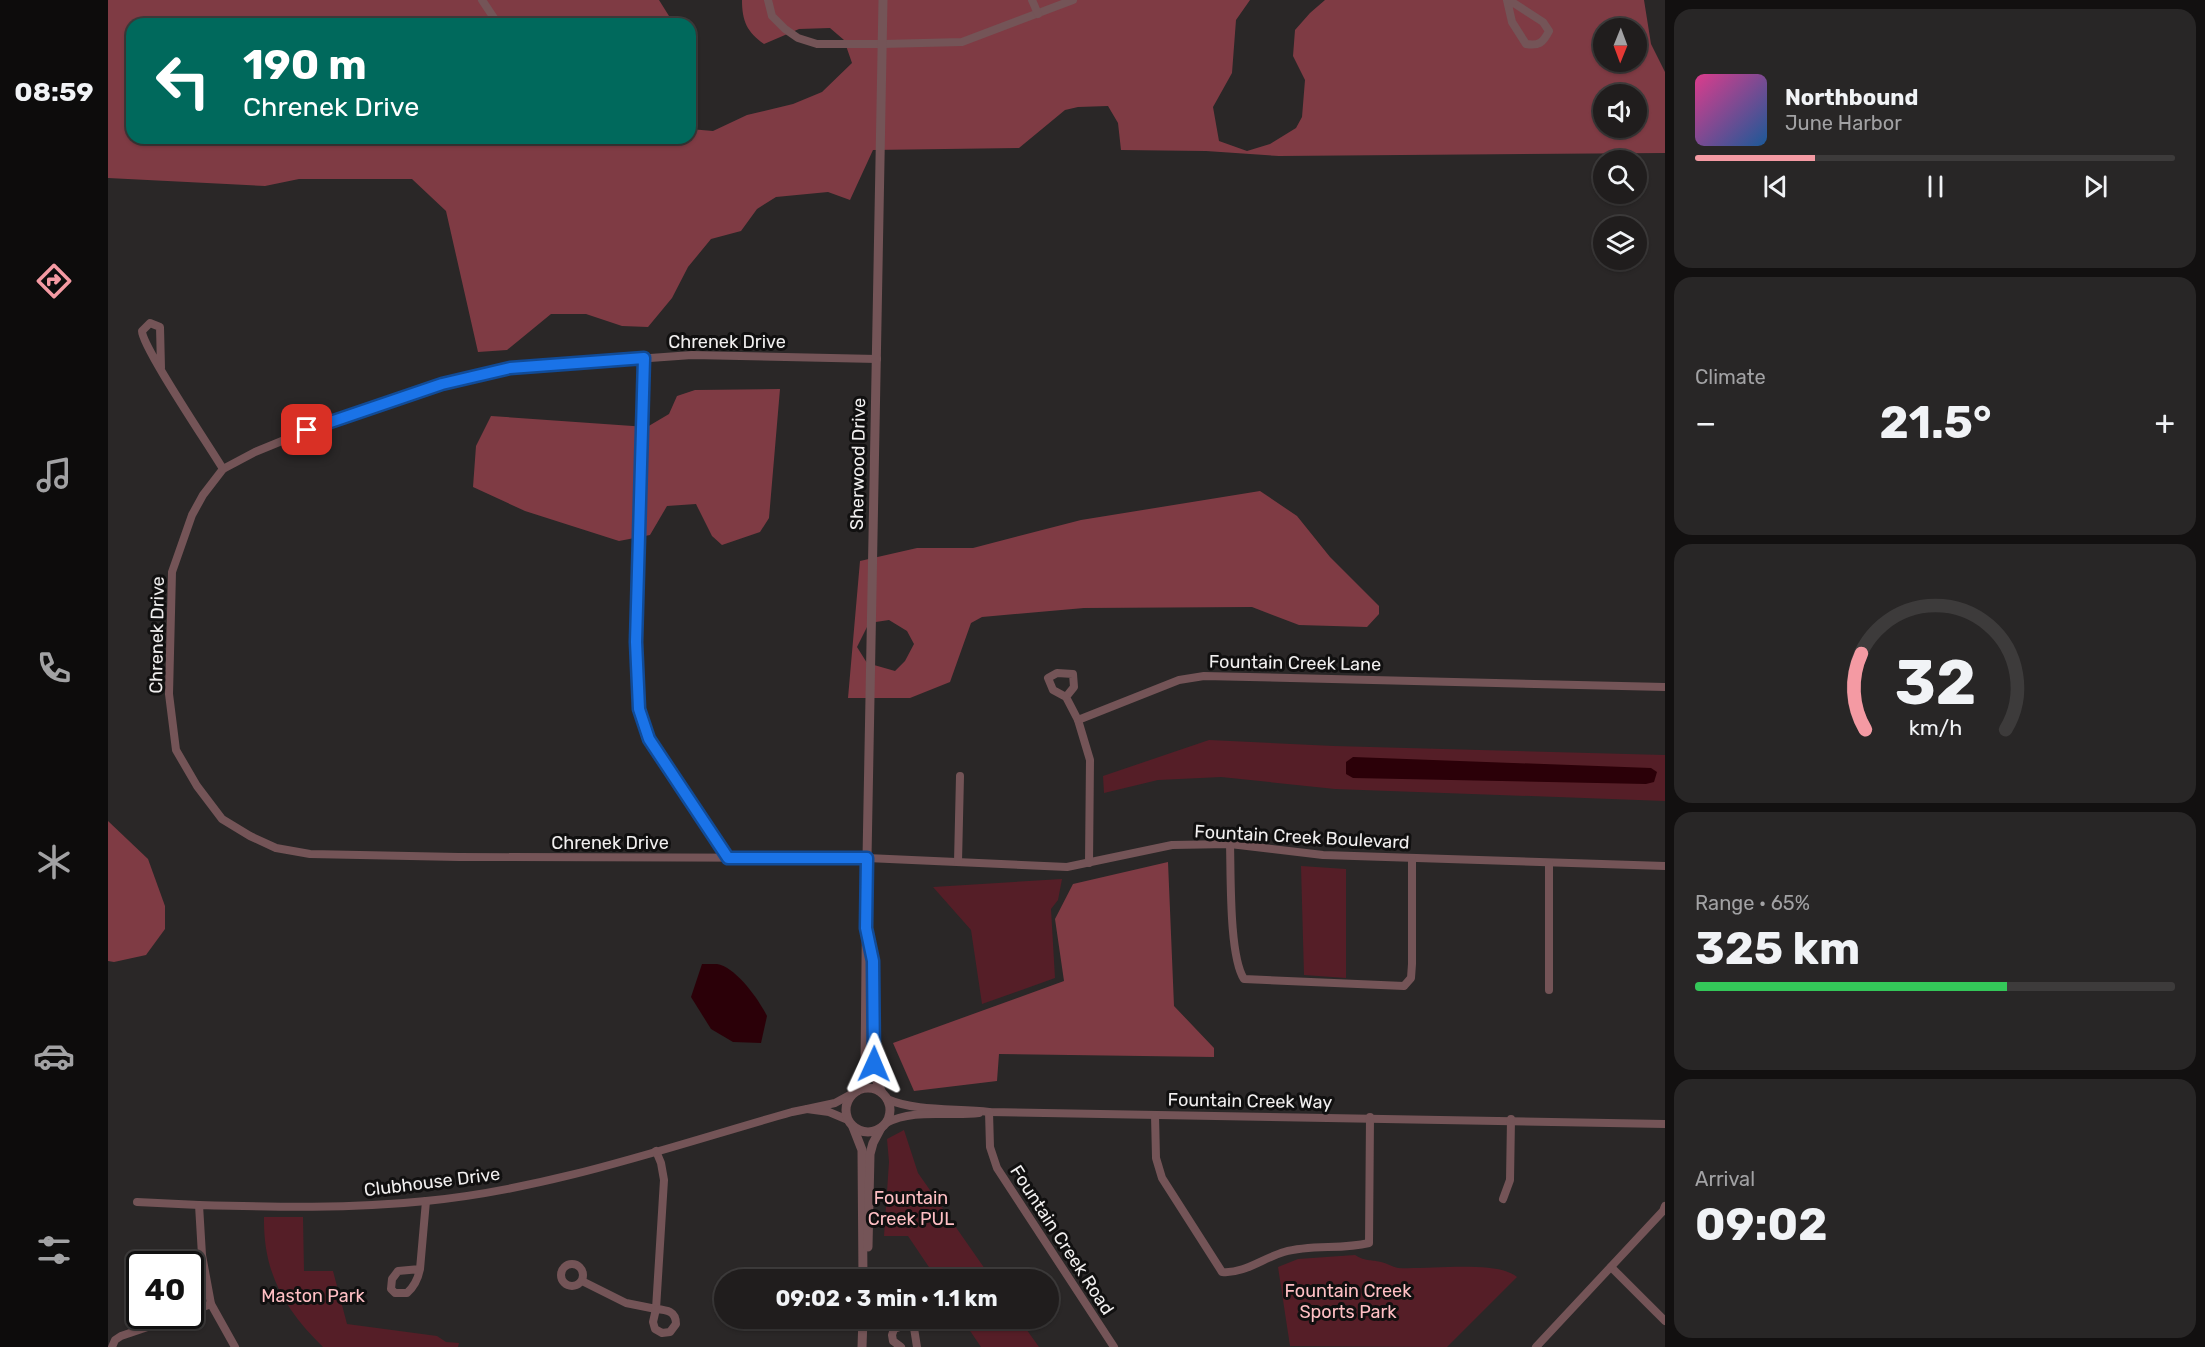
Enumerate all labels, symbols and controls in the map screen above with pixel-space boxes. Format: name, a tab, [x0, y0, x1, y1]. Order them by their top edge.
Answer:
north arrow	[1593, 18, 1647, 72]
map controls	[1593, 18, 1647, 270]
text: 190 m	[243, 40, 367, 90]
icon: left	[144, 42, 222, 120]
text: 08:59	[14, 76, 94, 108]
button: sound	[1593, 84, 1647, 138]
text: Northbound	[1785, 84, 1918, 111]
text: Chrenek Drive	[243, 91, 419, 123]
text: June Harbor	[1785, 111, 1902, 135]
button: search	[1593, 150, 1647, 204]
icon: previous	[1759, 170, 1792, 203]
icon: pause	[1919, 170, 1952, 203]
icon: next	[2079, 170, 2112, 203]
button: layers	[1593, 216, 1647, 270]
icon: directions	[33, 260, 75, 302]
street label: Chrenek Drive	[668, 331, 786, 353]
text: Climate	[1695, 365, 1766, 389]
text: 21.5°	[1879, 396, 1991, 449]
street label: Sherwood Drive	[846, 398, 870, 530]
text: −	[1695, 403, 1716, 442]
text: +	[2154, 403, 2175, 442]
pin	[281, 404, 332, 455]
icon: arrive	[290, 413, 323, 446]
icon: music	[33, 454, 75, 496]
street label: Chrenek Drive	[145, 576, 169, 694]
icon: phone	[33, 647, 75, 689]
text: 32	[1894, 647, 1976, 721]
street label: Fountain Creek Lane	[1209, 650, 1381, 676]
text: km/h	[1908, 716, 1962, 741]
street label: Fountain Creek Boulevard	[1194, 820, 1410, 854]
street label: Chrenek Drive	[551, 832, 669, 854]
icon: climate	[33, 841, 75, 883]
text: Range · 65%	[1695, 891, 1810, 915]
text: 325 km	[1695, 922, 1860, 975]
position arrow	[842, 1032, 906, 1096]
icon: car	[33, 1035, 75, 1077]
street label: Fountain Creek Way	[1168, 1089, 1333, 1113]
street label: Fountain Creek Road	[1005, 1161, 1119, 1319]
street label: Clubhouse Drive	[363, 1163, 501, 1201]
text: Arrival	[1695, 1167, 1755, 1191]
park label: Fountain Creek PUL	[868, 1187, 954, 1230]
text: 09:02	[1695, 1198, 1827, 1251]
icon: filters	[33, 1229, 75, 1271]
speed limit sign: 40	[126, 1251, 204, 1329]
park label: Fountain Creek Sports Park	[1284, 1280, 1412, 1323]
park label: Maston Park	[261, 1285, 365, 1307]
text: 09:02 · 3 min · 1.1 km	[775, 1285, 998, 1312]

